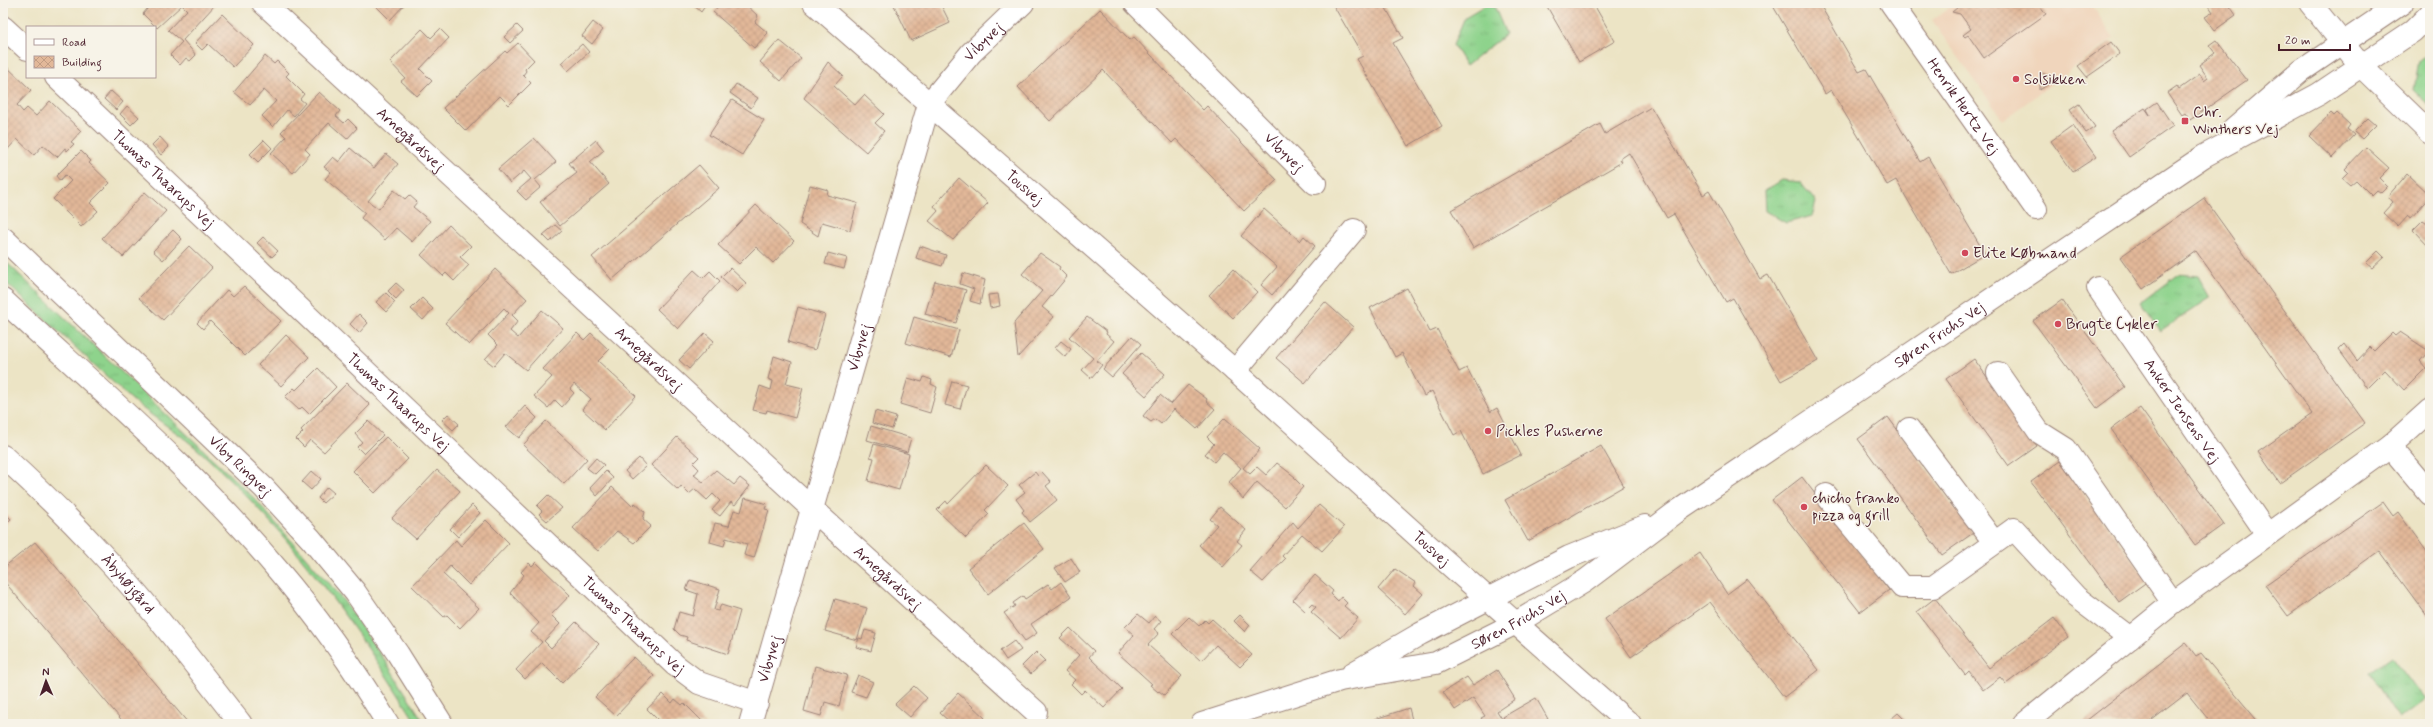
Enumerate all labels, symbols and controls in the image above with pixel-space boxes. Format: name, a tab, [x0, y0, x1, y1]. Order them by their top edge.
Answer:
street label: Vibyvej	[959, 18, 1008, 66]
legend	[26, 26, 156, 78]
scale bar	[2279, 26, 2350, 52]
text: 20 m	[2285, 33, 2311, 49]
text: Road	[62, 35, 86, 51]
street label: Henrik Hertz Vej	[1922, 54, 2004, 159]
text: Building	[62, 55, 102, 72]
place label: Solsikken	[2024, 70, 2087, 90]
marker: Solsikken	[2011, 74, 2021, 84]
place label: Chr. Winthers Vej	[2193, 103, 2278, 140]
street label: Arnegårdsvej	[372, 104, 448, 176]
marker: Chr. Winthers Vej	[2180, 116, 2190, 126]
street label: Thomas Thaarups Vej	[107, 126, 218, 233]
street label: Vibyvej	[1259, 129, 1308, 177]
street label: Tousvej	[1001, 166, 1047, 210]
place label: Elite Købmand	[1973, 244, 2077, 264]
marker: Elite Købmand	[1960, 248, 1970, 258]
street label: Søren Frichs Vej	[1891, 298, 1989, 373]
place label: Brugte Cykler	[2066, 315, 2157, 336]
marker: Brugte Cykler	[2053, 319, 2063, 329]
street label: Vibyvej	[843, 322, 876, 374]
street label: Arnegårdsvej	[610, 323, 687, 396]
street label: Thomas Thaarups Vej	[342, 349, 453, 456]
street label: Anker Jensens Vej	[2139, 355, 2224, 468]
place label: Pickles Pusherne	[1496, 422, 1603, 442]
marker: Pickles Pusherne	[1483, 426, 1493, 436]
street label: Viby Ringvej	[204, 431, 276, 501]
place label: chicho franko pizza og grill	[1812, 489, 1900, 527]
marker: chicho franko pizza og grill	[1799, 502, 1809, 512]
street label: Tousvej	[1408, 527, 1454, 572]
street label: Arnegårdsvej	[849, 542, 926, 615]
street label: Åbyhøjgård	[96, 550, 159, 618]
street label: Thomas Thaarups Vej	[577, 572, 688, 680]
street label: Søren Frichs Vej	[1468, 586, 1569, 655]
street label: Vibyvej	[753, 633, 786, 685]
north arrow	[26, 661, 66, 701]
text: N	[42, 665, 50, 679]

